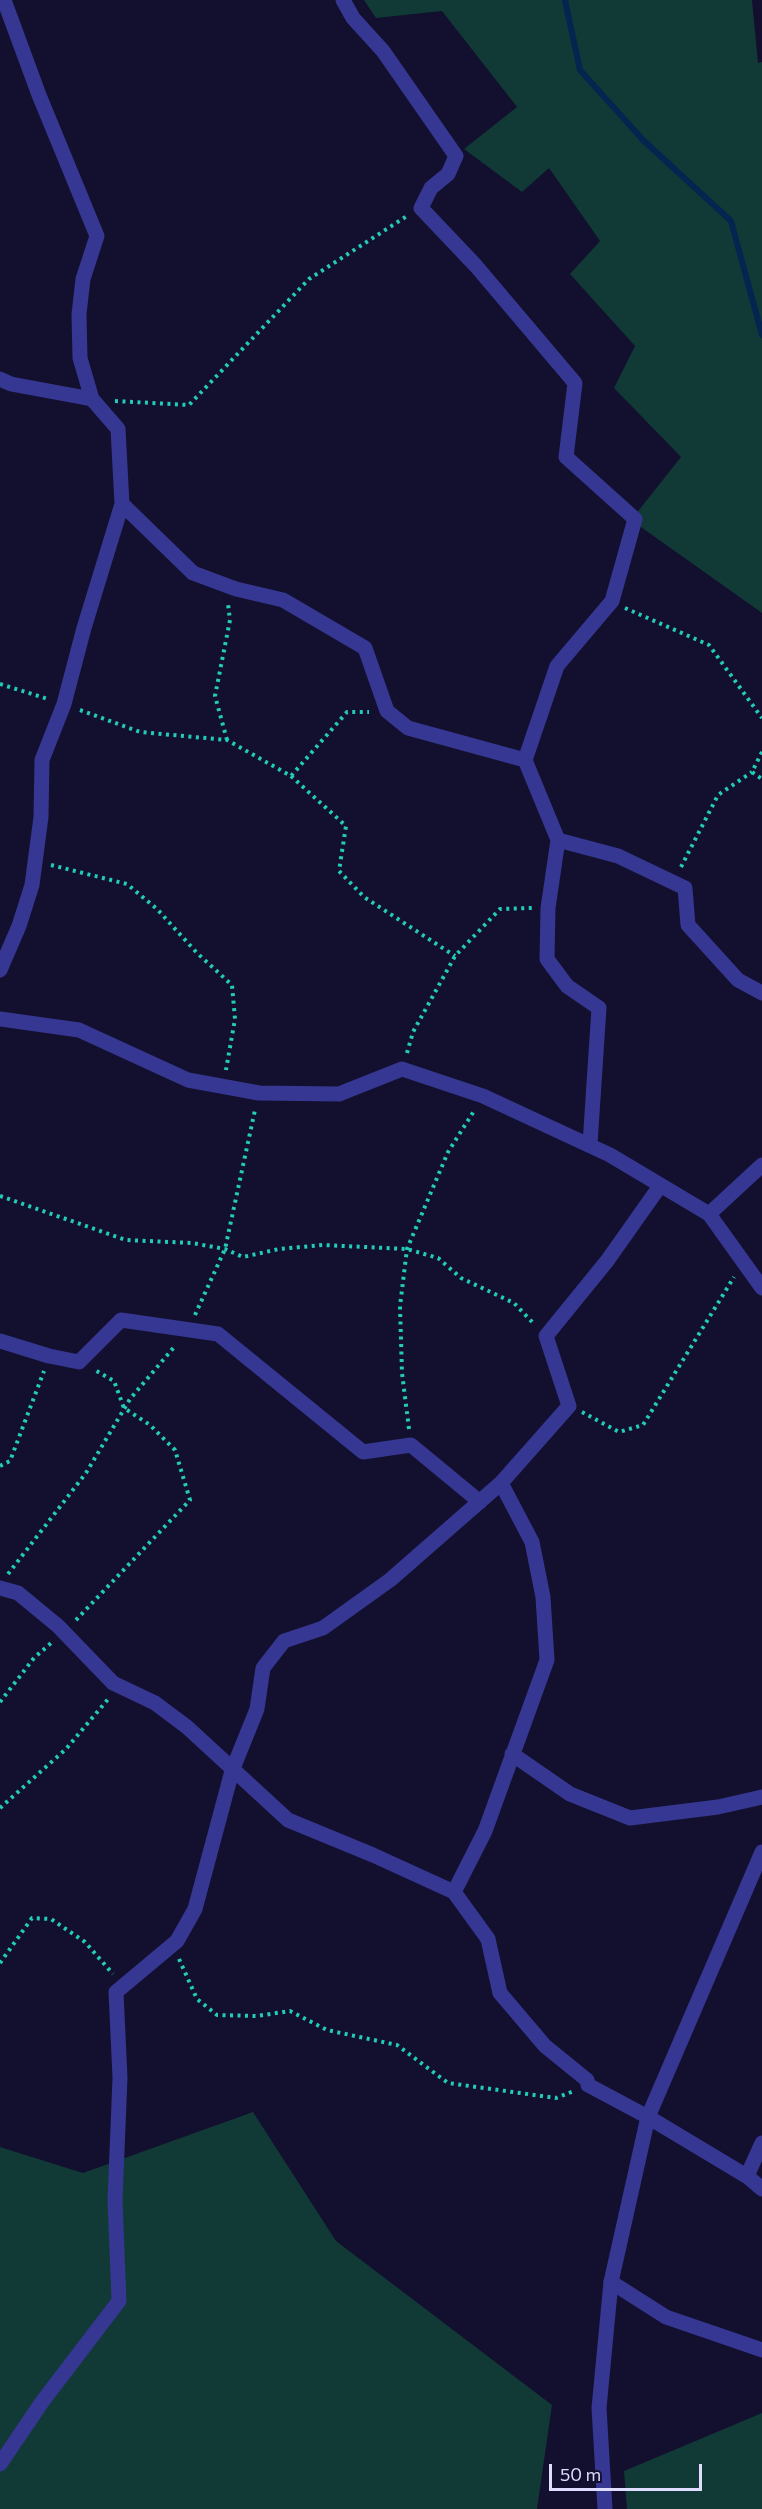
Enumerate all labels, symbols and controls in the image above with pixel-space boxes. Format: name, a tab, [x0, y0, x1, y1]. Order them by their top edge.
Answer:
scale bar	[552, 2452, 705, 2490]
text: 50 m	[560, 2463, 601, 2485]

